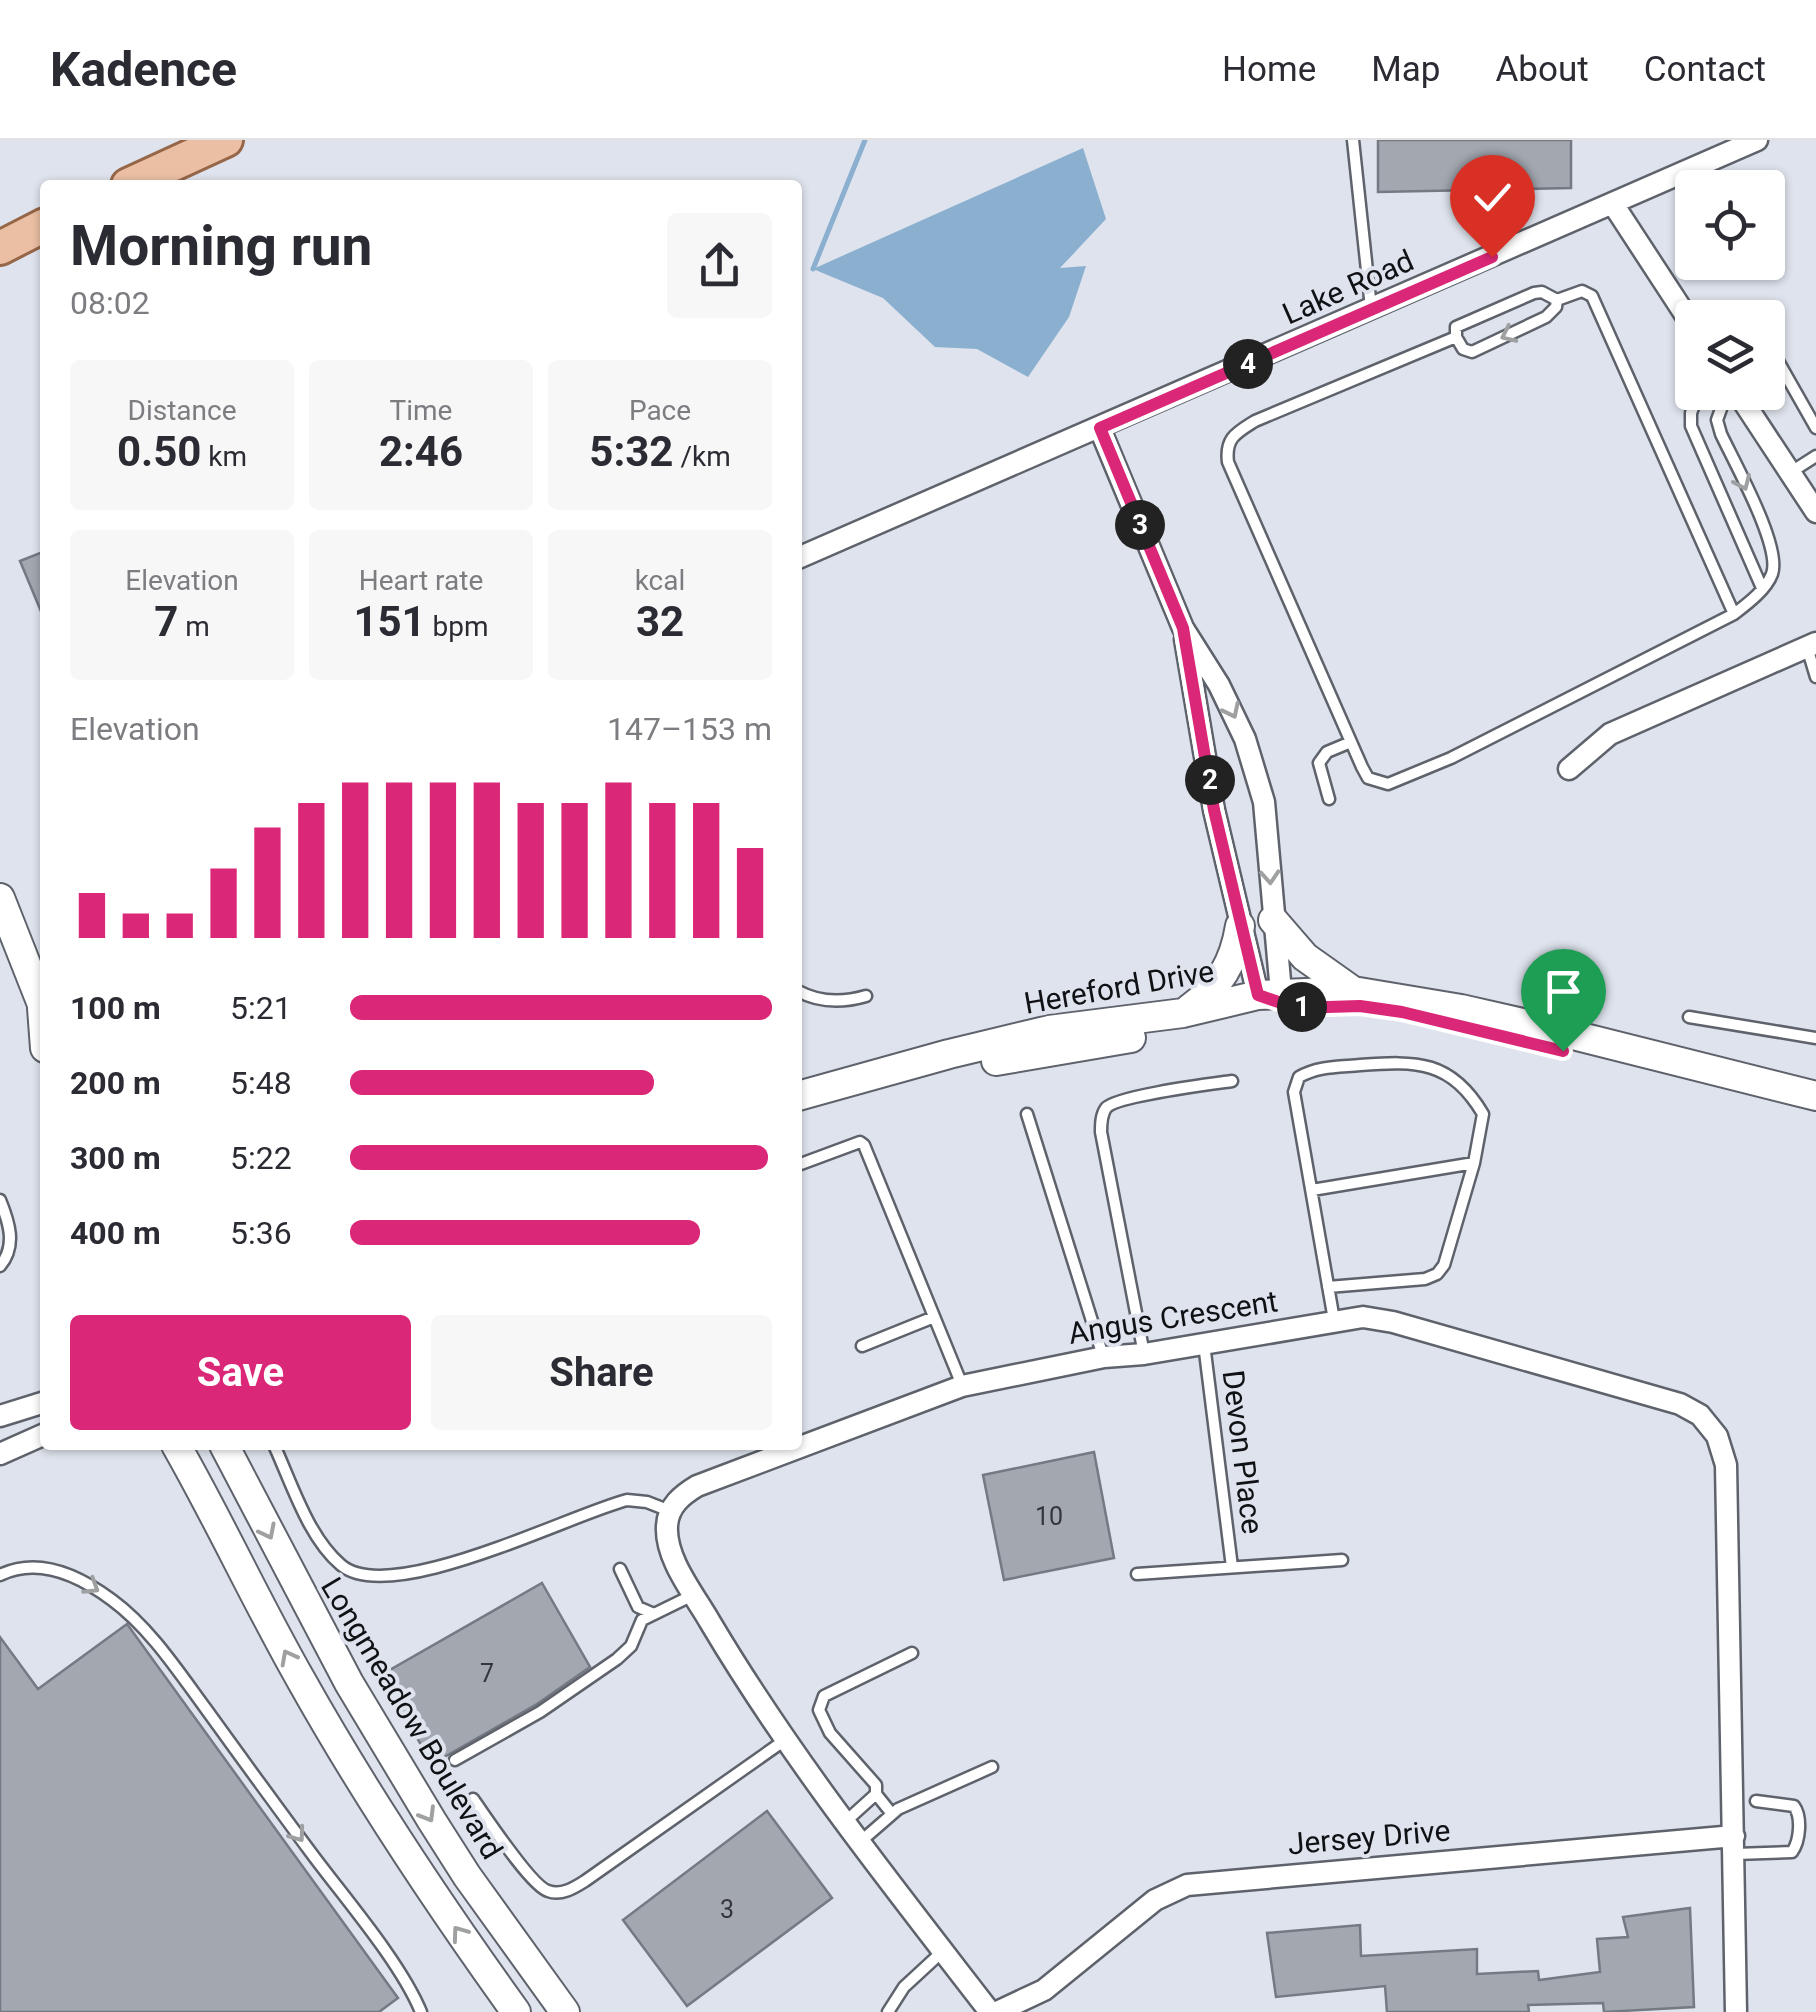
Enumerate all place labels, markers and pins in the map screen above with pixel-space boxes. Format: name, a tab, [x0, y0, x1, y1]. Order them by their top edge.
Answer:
pin	[1450, 155, 1535, 258]
pin: 4	[1223, 339, 1273, 389]
pin: 3	[1115, 500, 1165, 550]
pin: 2	[1185, 755, 1235, 805]
pin	[1521, 949, 1606, 1052]
pin: 1	[1277, 982, 1327, 1032]

